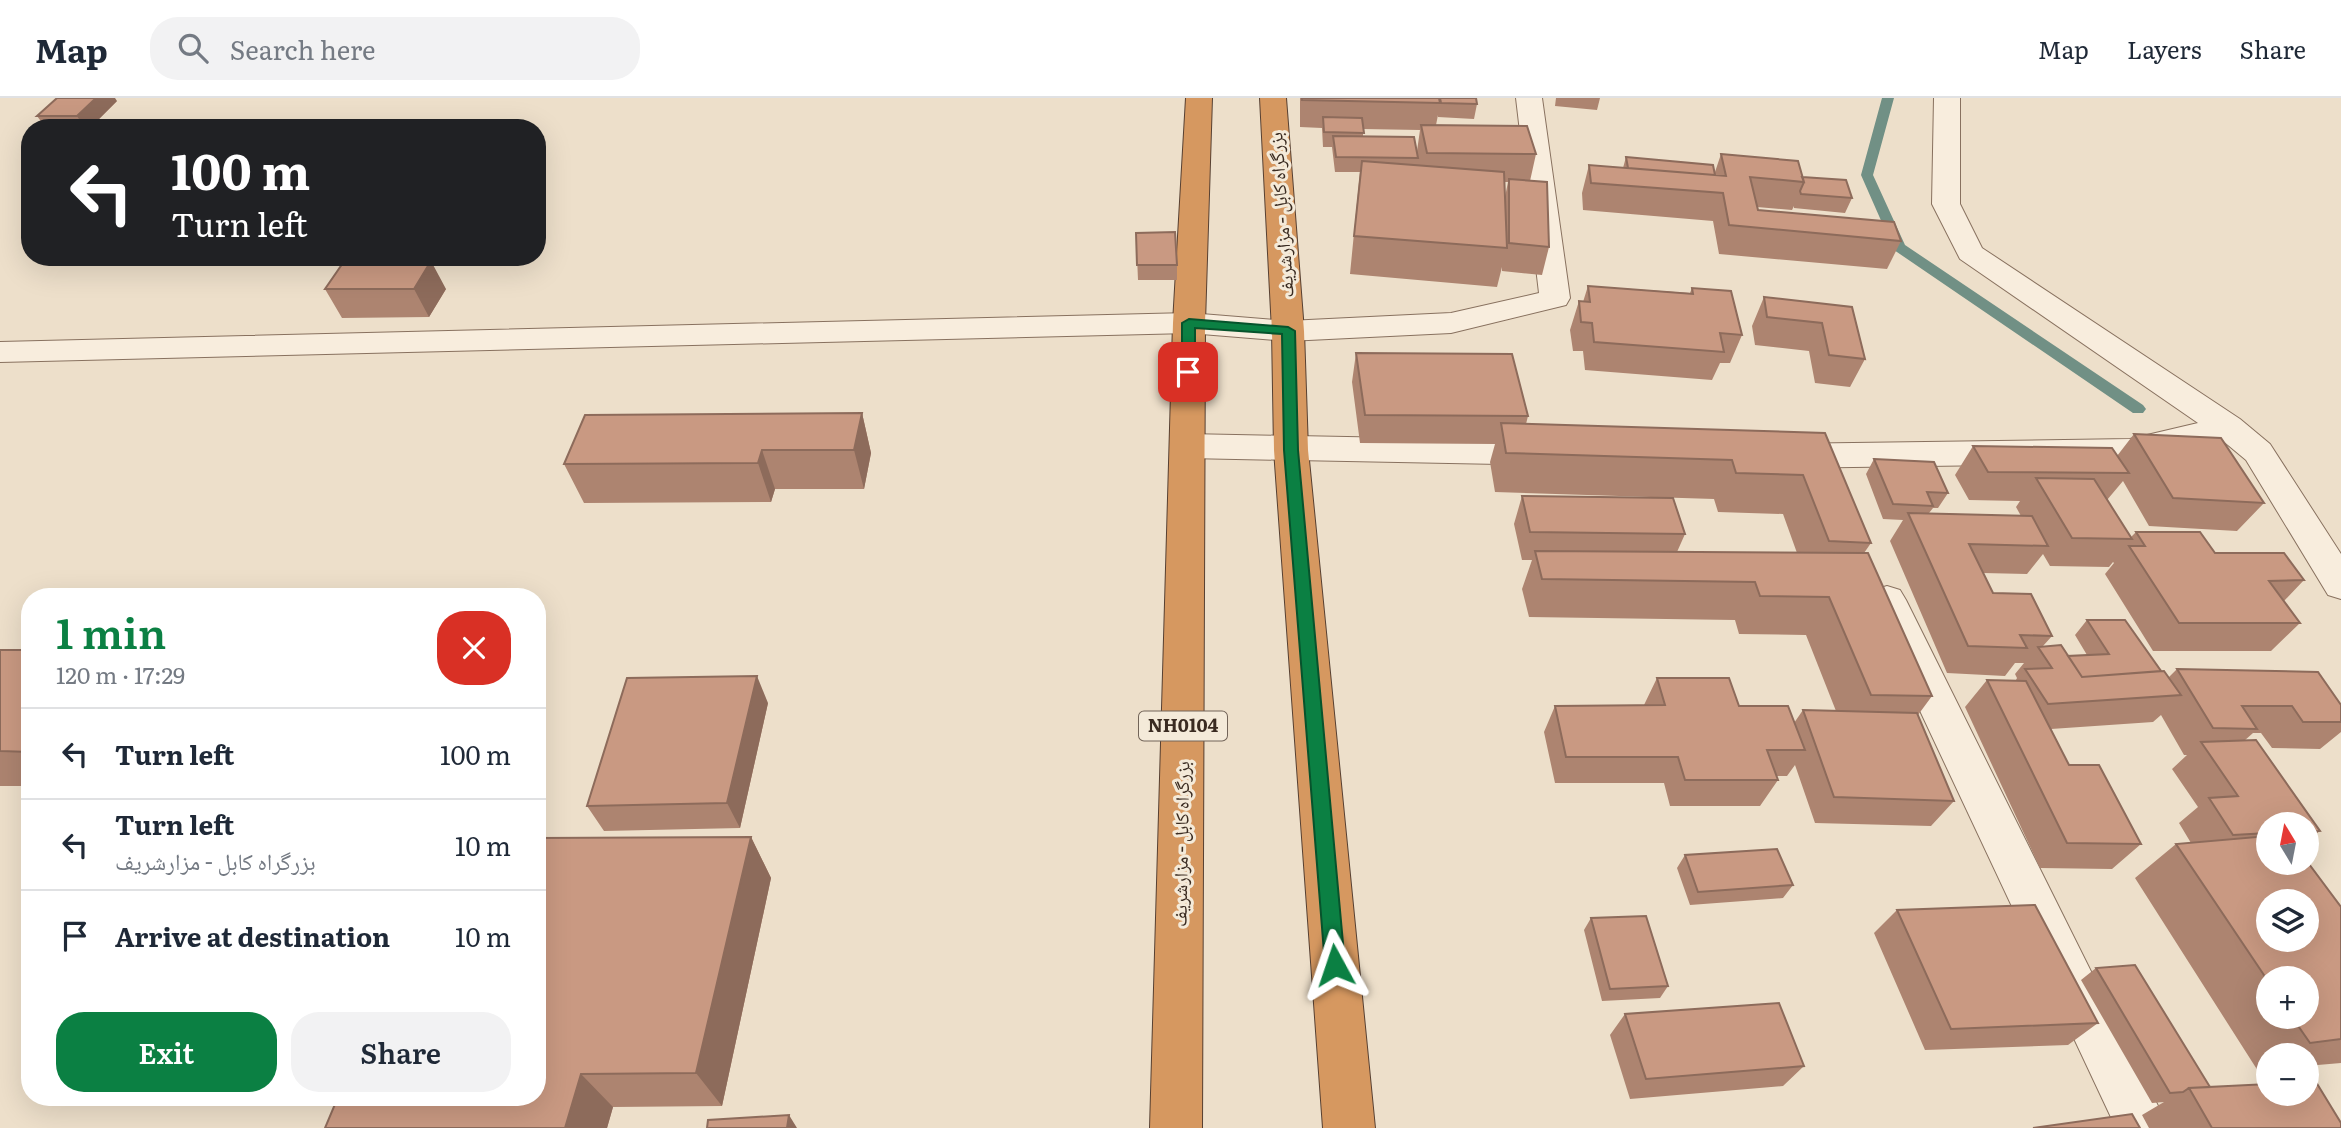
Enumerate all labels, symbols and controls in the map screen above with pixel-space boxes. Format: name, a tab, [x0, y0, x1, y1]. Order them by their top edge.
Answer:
search box	[150, 17, 640, 80]
text: Map	[35, 24, 108, 73]
icon: search	[174, 29, 212, 67]
text: Search here	[230, 29, 376, 68]
text: Map	[2038, 31, 2089, 66]
text: Layers	[2127, 31, 2201, 66]
text: Share	[2239, 31, 2306, 66]
street label: بزرگراه کابل - مزارشریف	[1260, 131, 1300, 299]
text: 100 m	[171, 132, 310, 205]
icon: left	[56, 147, 147, 238]
text: Turn left	[171, 199, 308, 247]
pin	[1158, 342, 1218, 402]
icon: arrive	[1169, 353, 1207, 391]
text: 1 min	[56, 600, 166, 662]
button: close	[437, 611, 511, 685]
text: 120 m · 17:29	[56, 657, 185, 691]
road number: NH0104	[1139, 712, 1227, 740]
text: Turn left	[115, 734, 234, 773]
text: 100 m	[440, 734, 511, 773]
icon: left	[56, 735, 94, 773]
street label: بزرگراه کابل - مزارشریف	[1165, 761, 1195, 927]
text: Turn left	[115, 804, 234, 843]
north arrow	[2256, 812, 2319, 875]
map controls	[2256, 812, 2319, 1106]
text: 10 m	[455, 825, 511, 864]
icon: left	[56, 826, 94, 864]
text: بزرگراه کابل - مزارشریف	[115, 843, 316, 877]
button: layers	[2256, 889, 2319, 952]
text: Arrive at destination	[115, 916, 390, 955]
text: 10 m	[455, 916, 511, 955]
icon: arrive	[56, 917, 94, 955]
position arrow	[1298, 928, 1372, 1002]
button: +	[2256, 966, 2319, 1029]
button: Exit	[56, 1012, 277, 1092]
button: Share	[291, 1012, 511, 1092]
button: −	[2256, 1043, 2319, 1106]

